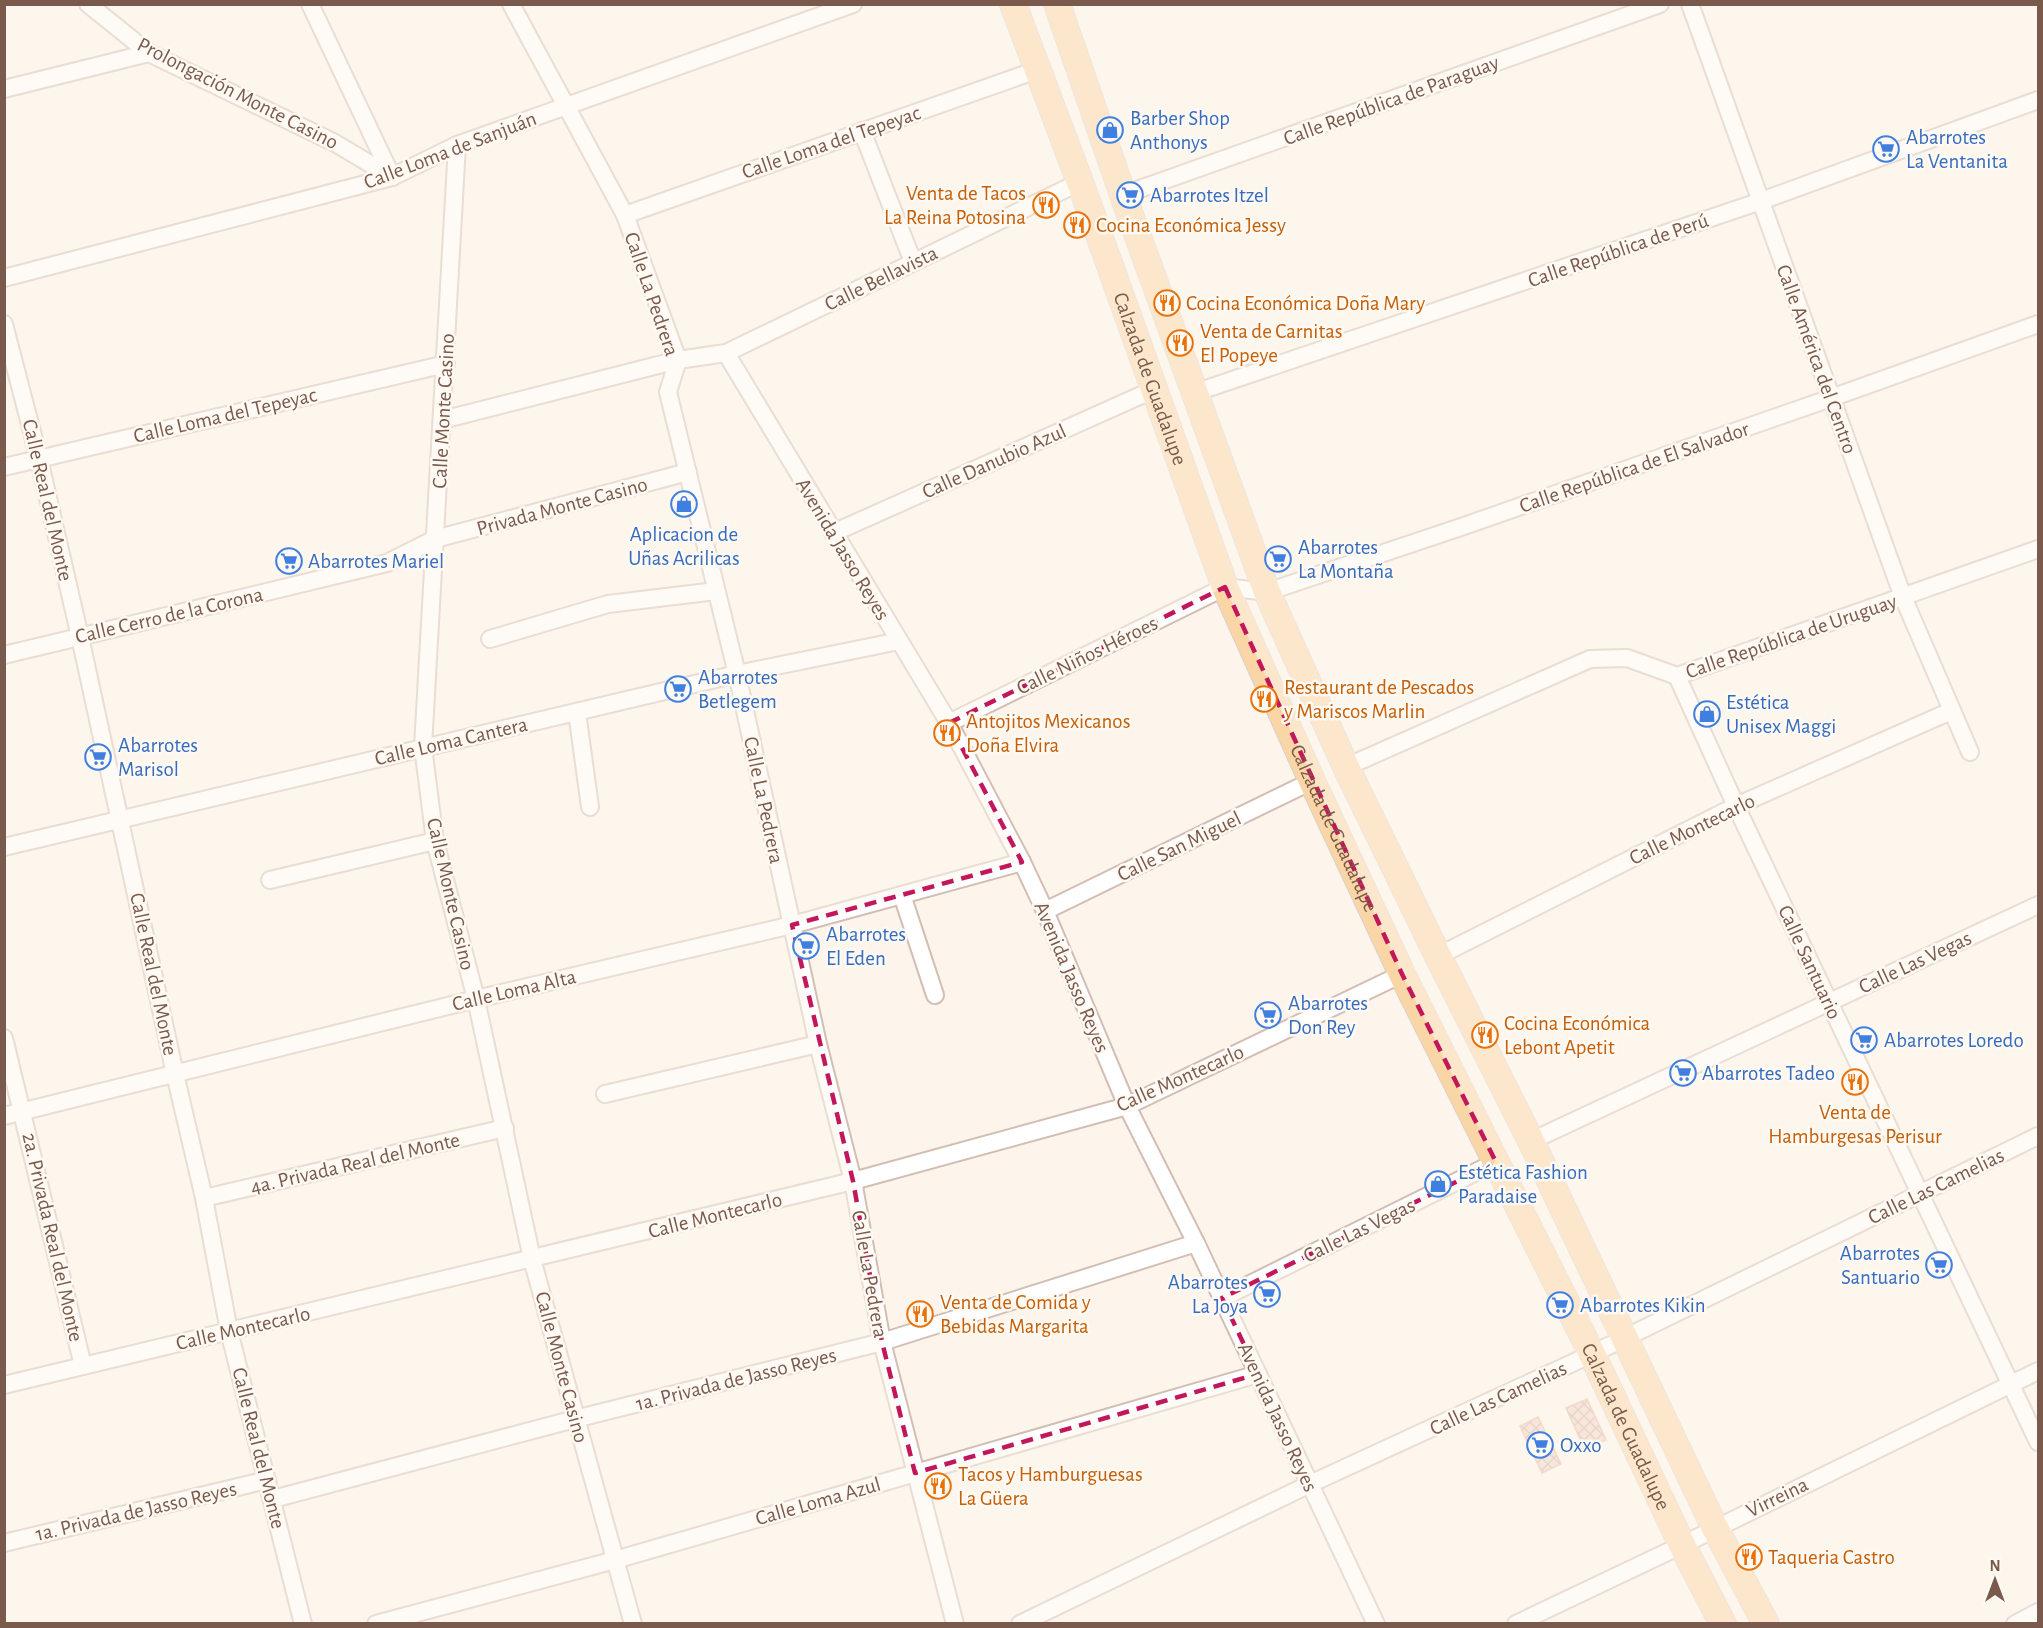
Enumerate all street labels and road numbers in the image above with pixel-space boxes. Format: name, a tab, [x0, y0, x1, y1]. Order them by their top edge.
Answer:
street label: Prolongación Monte Casino	[134, 34, 342, 153]
street label: Calle República de Paraguay	[1281, 52, 1502, 149]
street label: Calle Loma del Tepeyac	[739, 102, 923, 183]
street label: Calle Loma de Sanjuán	[361, 108, 539, 193]
street label: Calle República de Perú	[1525, 210, 1711, 291]
street label: Calle La Pedrera	[621, 230, 683, 359]
street label: Calle Bellavista	[821, 242, 941, 315]
street label: Calle América del Centro	[1773, 262, 1861, 456]
street label: Calzada de Guadalupe	[1109, 290, 1190, 468]
street label: Calle Monte Casino	[429, 333, 458, 489]
street label: Calle Loma del Tepeyac	[132, 384, 319, 447]
street label: Calle Real del Monte	[19, 417, 76, 583]
street label: Calle República de El Salvador	[1517, 418, 1752, 517]
street label: Calle Danubio Azul	[919, 420, 1069, 503]
street label: Privada Monte Casino	[474, 474, 650, 539]
street label: Avenida Jasso Reyes	[792, 475, 893, 624]
street label: Calle Cerro de la Corona	[73, 584, 265, 647]
street label: Calle República de Uruguay	[1683, 590, 1899, 683]
street label: Calle Niños Héroes	[1013, 612, 1161, 699]
street label: Calle Loma Cantera	[373, 714, 530, 769]
street label: Calle La Pedrera	[740, 735, 787, 866]
street label: Calzada de Guadalupe	[1286, 741, 1381, 915]
street label: Calle Montecarlo	[1626, 790, 1758, 869]
street label: Calle San Miguel	[1114, 807, 1244, 885]
street label: Calle Monte Casino	[423, 816, 478, 972]
street label: Calle Real del Monte	[126, 891, 181, 1057]
street label: Avenida Jasso Reyes	[1030, 899, 1113, 1056]
street label: Calle Santuario	[1774, 902, 1845, 1022]
street label: Calle Las Vegas	[1856, 927, 1975, 998]
street label: Calle Loma Alta	[450, 966, 578, 1015]
street label: Calle Montecarlo	[1113, 1041, 1247, 1116]
street label: 4a. Privada Real del Monte	[248, 1129, 462, 1198]
street label: 2a. Privada Real del Monte	[18, 1131, 87, 1344]
street label: Calle Las Camelias	[1865, 1144, 2008, 1228]
street label: Calle Montecarlo	[646, 1189, 784, 1242]
street label: Calle Las Vegas	[1300, 1194, 1418, 1267]
street label: Calle La Pedrera	[848, 1209, 891, 1340]
street label: Calle Monte Casino	[531, 1289, 592, 1445]
street label: Calle Montecarlo	[174, 1303, 312, 1354]
street label: Avenida Jasso Reyes	[1234, 1339, 1321, 1495]
street label: Calzada de Guadalupe	[1577, 1340, 1674, 1513]
street label: 1a. Privada de Jasso Reyes	[634, 1344, 838, 1415]
street label: Calle Las Camelias	[1427, 1358, 1570, 1439]
street label: Calle Real del Monte	[228, 1365, 289, 1531]
street label: Virreina	[1743, 1473, 1812, 1521]
street label: Calle Loma Azul	[753, 1474, 883, 1529]
street label: 1a. Privada de Jasso Reyes	[33, 1478, 239, 1545]

